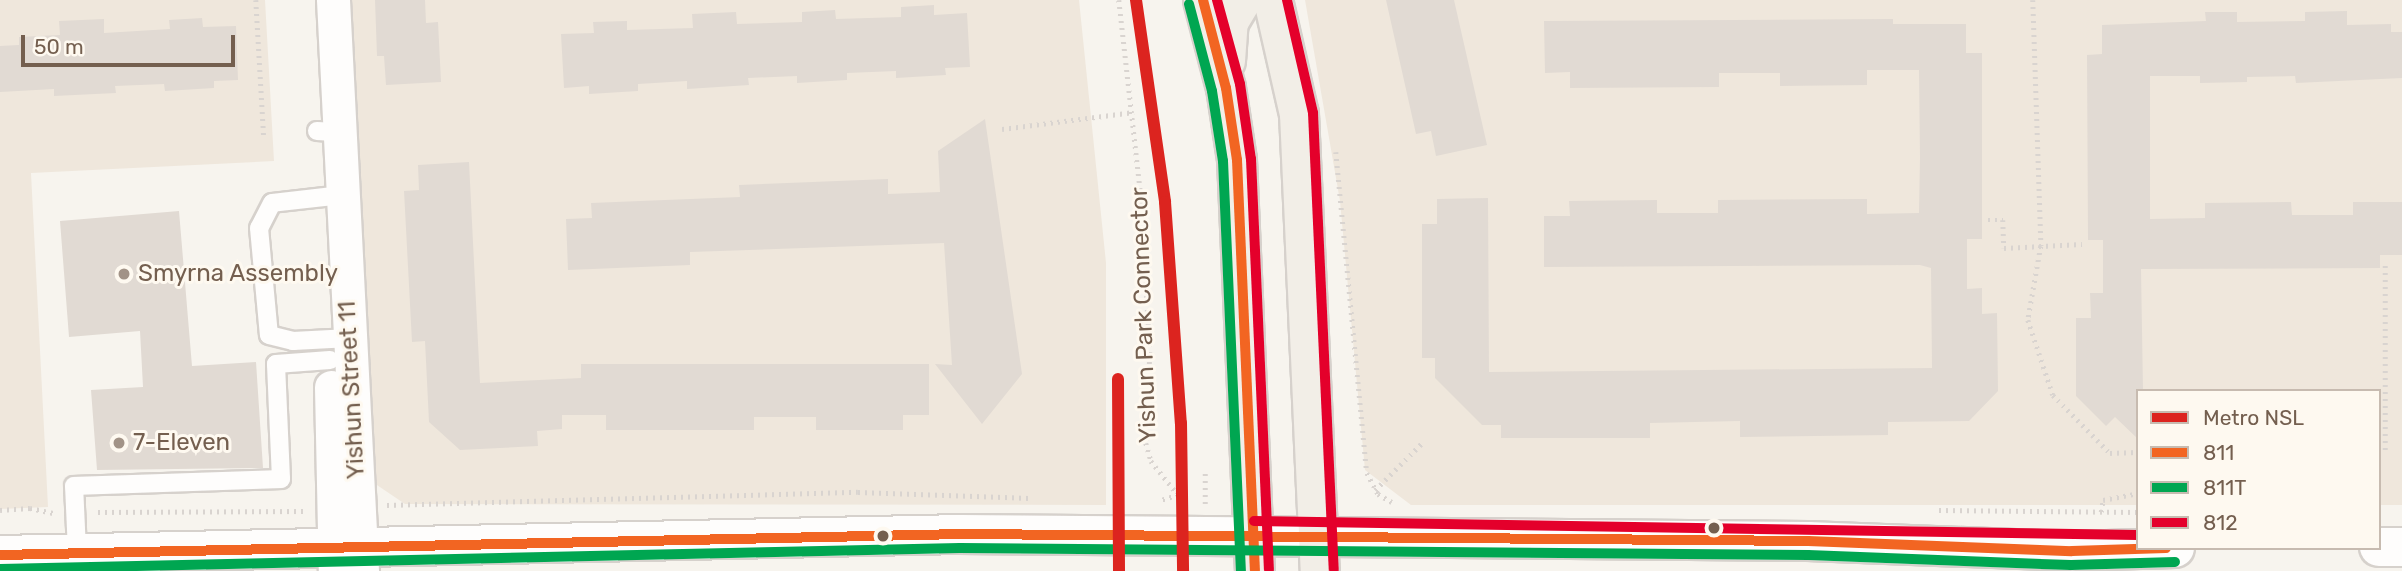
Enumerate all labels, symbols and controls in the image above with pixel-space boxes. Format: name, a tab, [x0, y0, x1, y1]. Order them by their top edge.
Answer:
scale bar	[24, 21, 238, 65]
text: 50 m	[34, 34, 84, 59]
street label: Yishun Park Connector	[1125, 186, 1163, 444]
place label: Smyrna Assembly	[138, 260, 339, 288]
marker: Smyrna Assembly	[116, 266, 132, 282]
street label: Yishun Street 11	[333, 300, 371, 480]
legend	[2136, 389, 2381, 550]
text: Metro NSL	[2203, 405, 2304, 430]
place label: 7-Eleven	[133, 429, 230, 457]
marker: 7-Eleven	[111, 435, 127, 451]
text: 811	[2203, 440, 2234, 465]
text: 811T	[2203, 475, 2247, 500]
text: 812	[2203, 510, 2238, 535]
unlabelled marker	[1707, 521, 1721, 535]
unlabelled marker	[876, 529, 890, 543]

